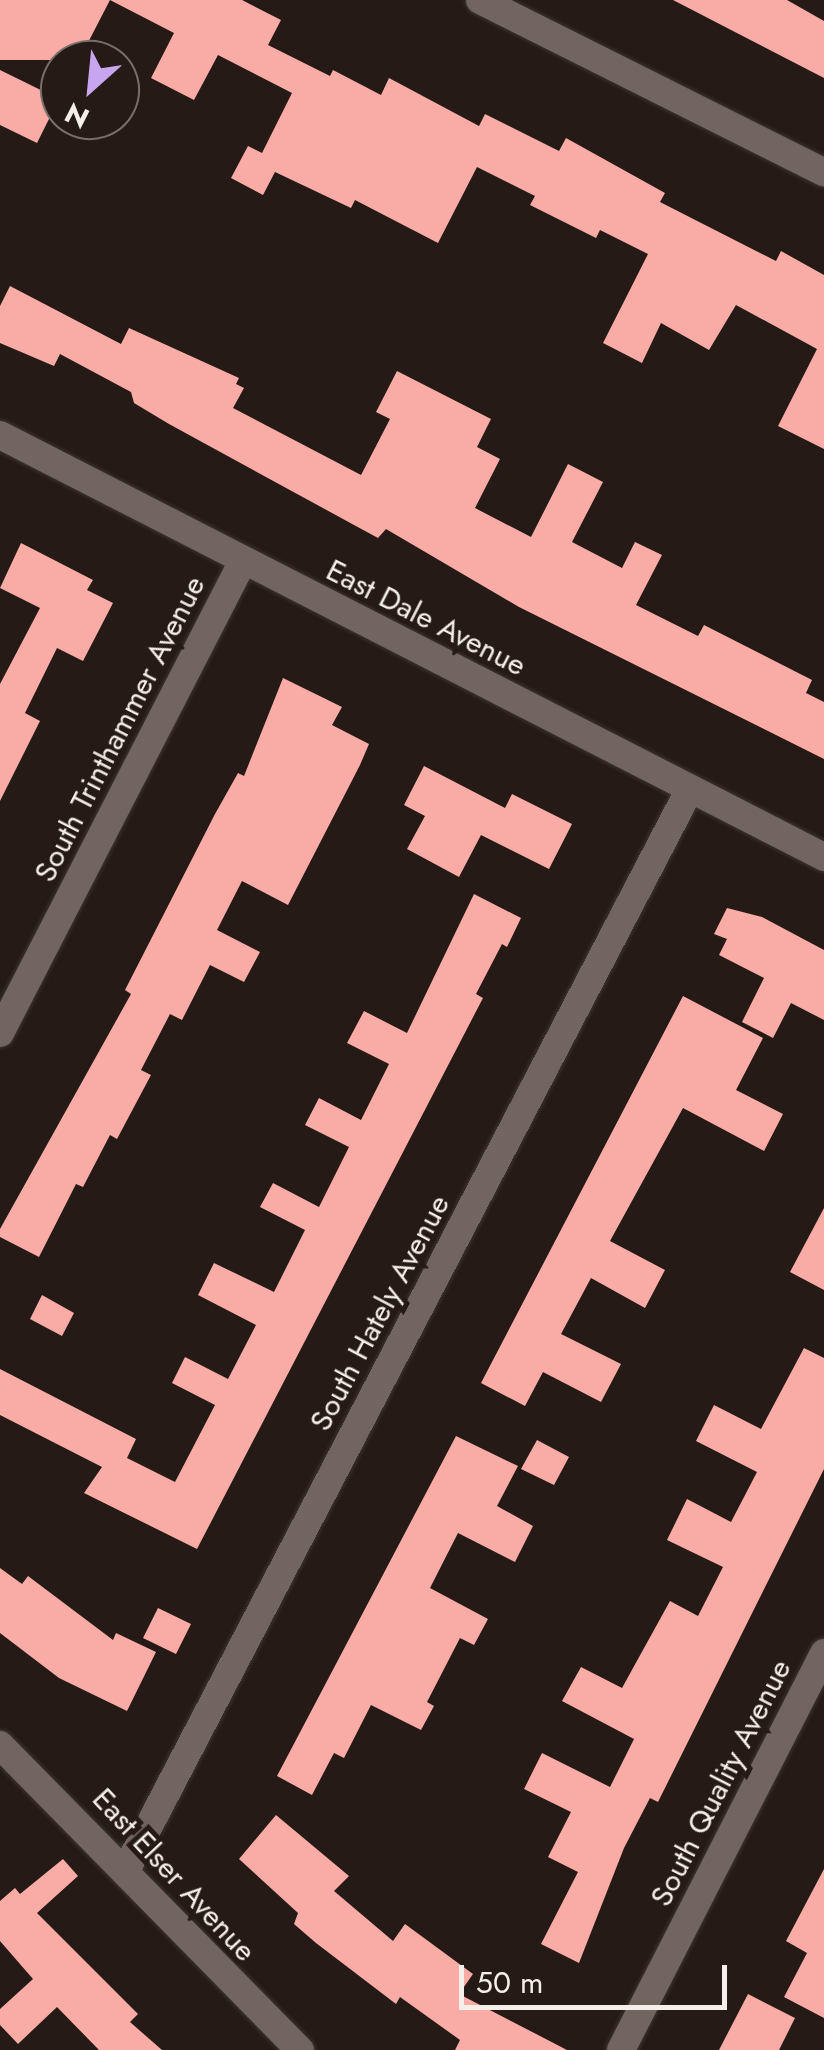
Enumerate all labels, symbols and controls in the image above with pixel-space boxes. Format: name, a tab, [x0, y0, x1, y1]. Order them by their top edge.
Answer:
north arrow	[40, 40, 140, 140]
text: N	[58, 92, 96, 139]
street label: East Dale Avenue	[320, 552, 532, 684]
street label: South Trinthammer Avenue	[27, 570, 213, 888]
street label: South Hately Avenue	[303, 1189, 457, 1437]
street label: South Quality Avenue	[643, 1654, 799, 1912]
street label: East Elser Avenue	[85, 1781, 263, 1969]
scale bar	[464, 1945, 732, 2007]
text: 50 m	[476, 1961, 543, 2004]

